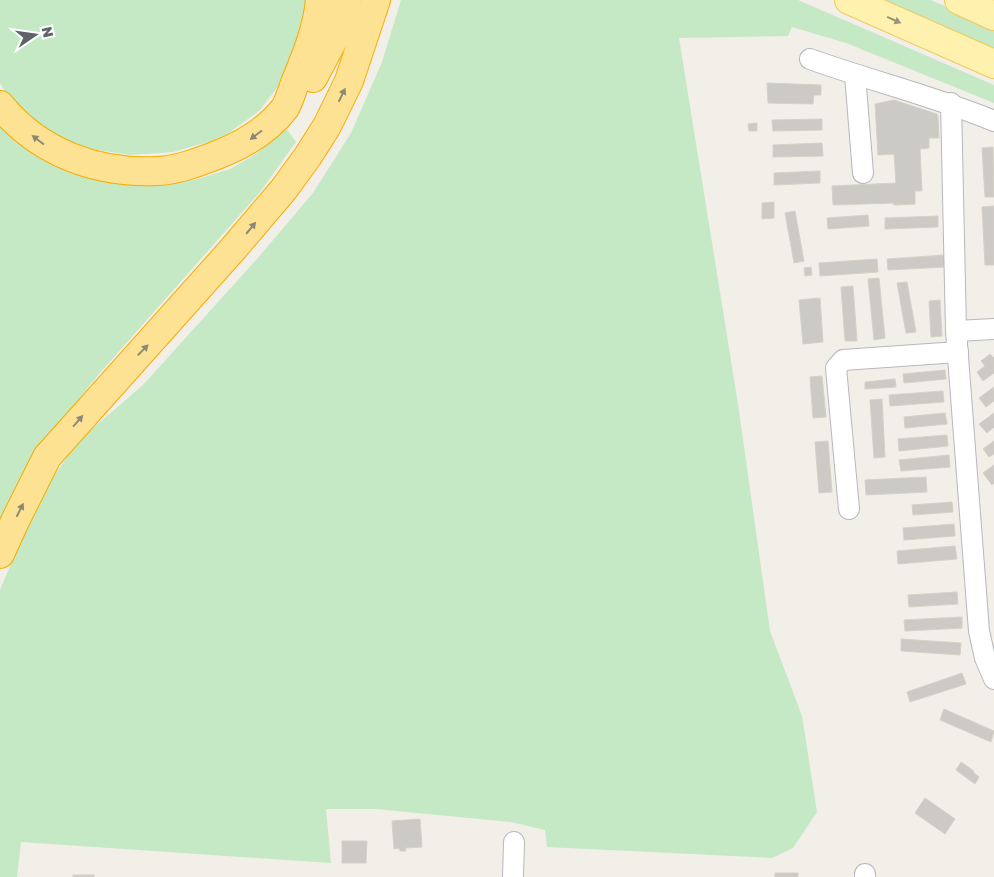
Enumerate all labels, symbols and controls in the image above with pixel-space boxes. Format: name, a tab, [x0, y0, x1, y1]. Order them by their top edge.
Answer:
north arrow	[10, 10, 60, 60]
one-way arrow	[887, 16, 901, 24]
text: N	[39, 25, 58, 39]
one-way arrow	[338, 88, 346, 102]
one-way arrow	[249, 129, 262, 139]
one-way arrow	[32, 134, 45, 145]
one-way arrow	[245, 222, 256, 235]
one-way arrow	[137, 344, 149, 356]
one-way arrow	[72, 415, 84, 427]
one-way arrow	[16, 502, 24, 517]

